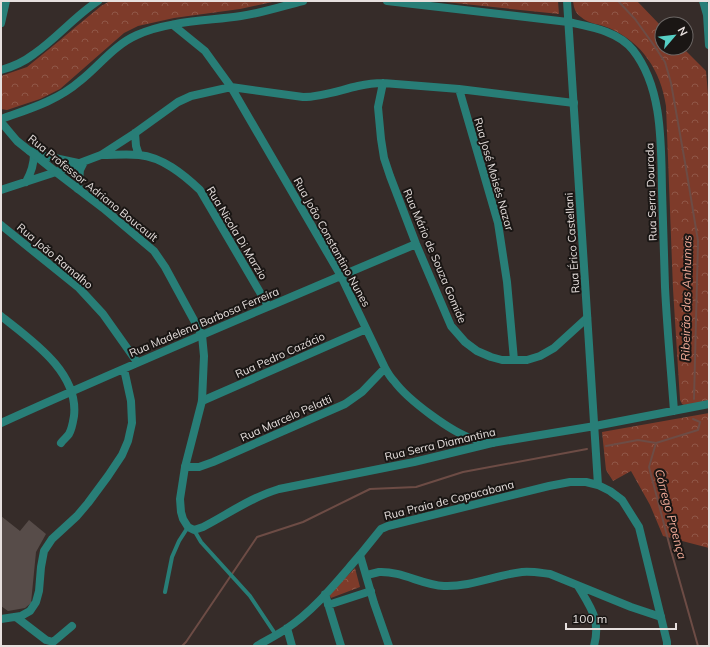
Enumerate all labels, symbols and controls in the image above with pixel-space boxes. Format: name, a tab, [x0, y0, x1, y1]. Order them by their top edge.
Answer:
north arrow	[654, 16, 694, 56]
text: N	[675, 24, 691, 38]
street label: Rua José Moisés Nazar	[471, 116, 517, 232]
street label: Rua Professor Adriano Boucault	[25, 131, 161, 245]
street label: Rua Serra Dourada	[642, 143, 660, 241]
street label: Rua João Constantino Nunes	[291, 175, 373, 309]
street label: Rua Nicola Di Marzio	[204, 184, 270, 282]
street label: Rua Mário de Souza Gomide	[400, 187, 470, 325]
street label: Rua Érico Castellani	[561, 192, 583, 294]
street label: Rua João Ramalho	[14, 220, 96, 292]
water label: Ribeirão das Anhumas	[677, 235, 695, 361]
street label: Rua Madelena Barbosa Ferreira	[127, 284, 281, 360]
street label: Rua Pedro Cazácio	[233, 329, 327, 381]
street label: Rua Marcelo Pelatti	[238, 392, 334, 444]
street label: Rua Serra Diamantina	[383, 424, 497, 464]
water label: Córrego Proença	[652, 467, 690, 561]
street label: Rua Praia de Copacabana	[383, 477, 515, 523]
scale bar	[566, 605, 676, 631]
text: 100 m	[572, 611, 607, 626]

